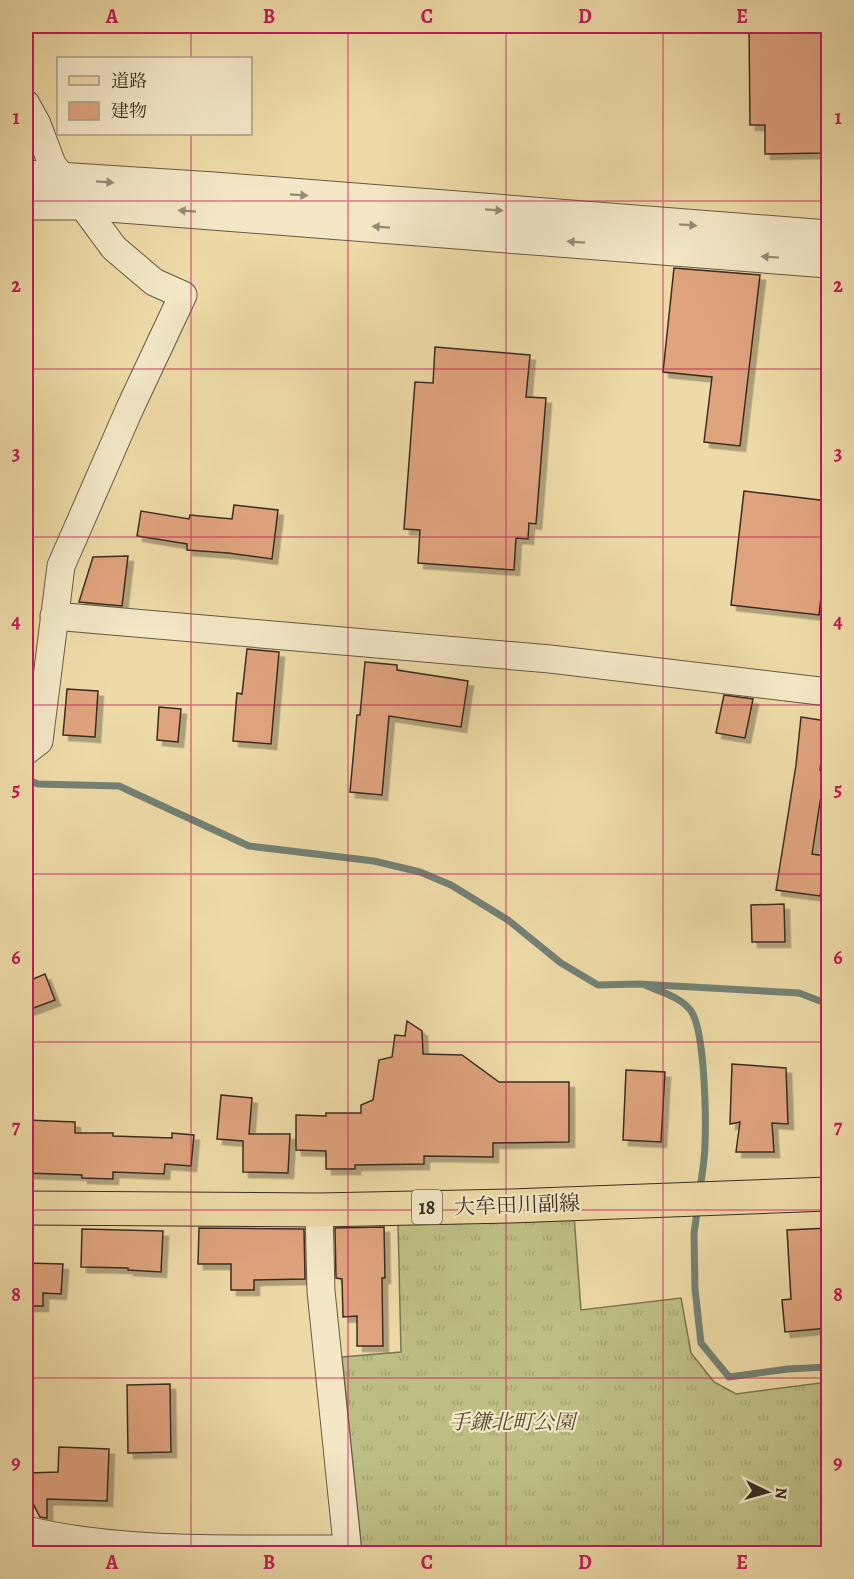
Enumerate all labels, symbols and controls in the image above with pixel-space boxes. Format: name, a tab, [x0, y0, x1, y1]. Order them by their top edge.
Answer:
text: A	[105, 3, 119, 30]
text: B	[263, 3, 275, 30]
text: C	[421, 3, 433, 30]
text: D	[578, 3, 592, 30]
text: E	[736, 3, 748, 30]
legend	[57, 57, 252, 135]
text: 道路	[111, 69, 147, 93]
text: 建物	[111, 99, 147, 123]
text: 1	[12, 104, 20, 131]
text: 1	[834, 104, 842, 131]
one-way arrow	[95, 177, 114, 186]
one-way arrow	[290, 190, 309, 200]
one-way arrow	[484, 205, 503, 215]
one-way arrow	[177, 207, 196, 216]
one-way arrow	[679, 221, 698, 230]
one-way arrow	[372, 222, 391, 231]
one-way arrow	[566, 237, 585, 246]
one-way arrow	[761, 252, 780, 262]
text: 2	[11, 272, 21, 299]
text: 2	[833, 272, 843, 299]
text: 3	[12, 440, 20, 467]
text: 3	[834, 440, 842, 467]
text: 4	[11, 608, 21, 635]
text: 4	[833, 608, 843, 635]
text: 5	[12, 776, 20, 803]
text: 5	[834, 776, 842, 803]
text: 6	[11, 944, 21, 971]
text: 6	[833, 944, 843, 971]
text: 7	[12, 1113, 21, 1140]
text: 7	[834, 1113, 843, 1140]
street label: 大牟田川副線	[454, 1189, 580, 1221]
road number: 18	[412, 1190, 442, 1224]
text: 8	[11, 1281, 21, 1308]
text: 8	[833, 1281, 843, 1308]
park label: 手鎌北町公園	[449, 1408, 578, 1436]
text: 9	[11, 1449, 21, 1476]
text: 9	[833, 1449, 843, 1476]
north arrow	[737, 1462, 797, 1522]
text: N	[769, 1486, 792, 1500]
text: A	[105, 1549, 119, 1576]
text: B	[263, 1549, 275, 1576]
text: C	[421, 1549, 433, 1576]
text: D	[578, 1549, 592, 1576]
text: E	[736, 1549, 748, 1576]

